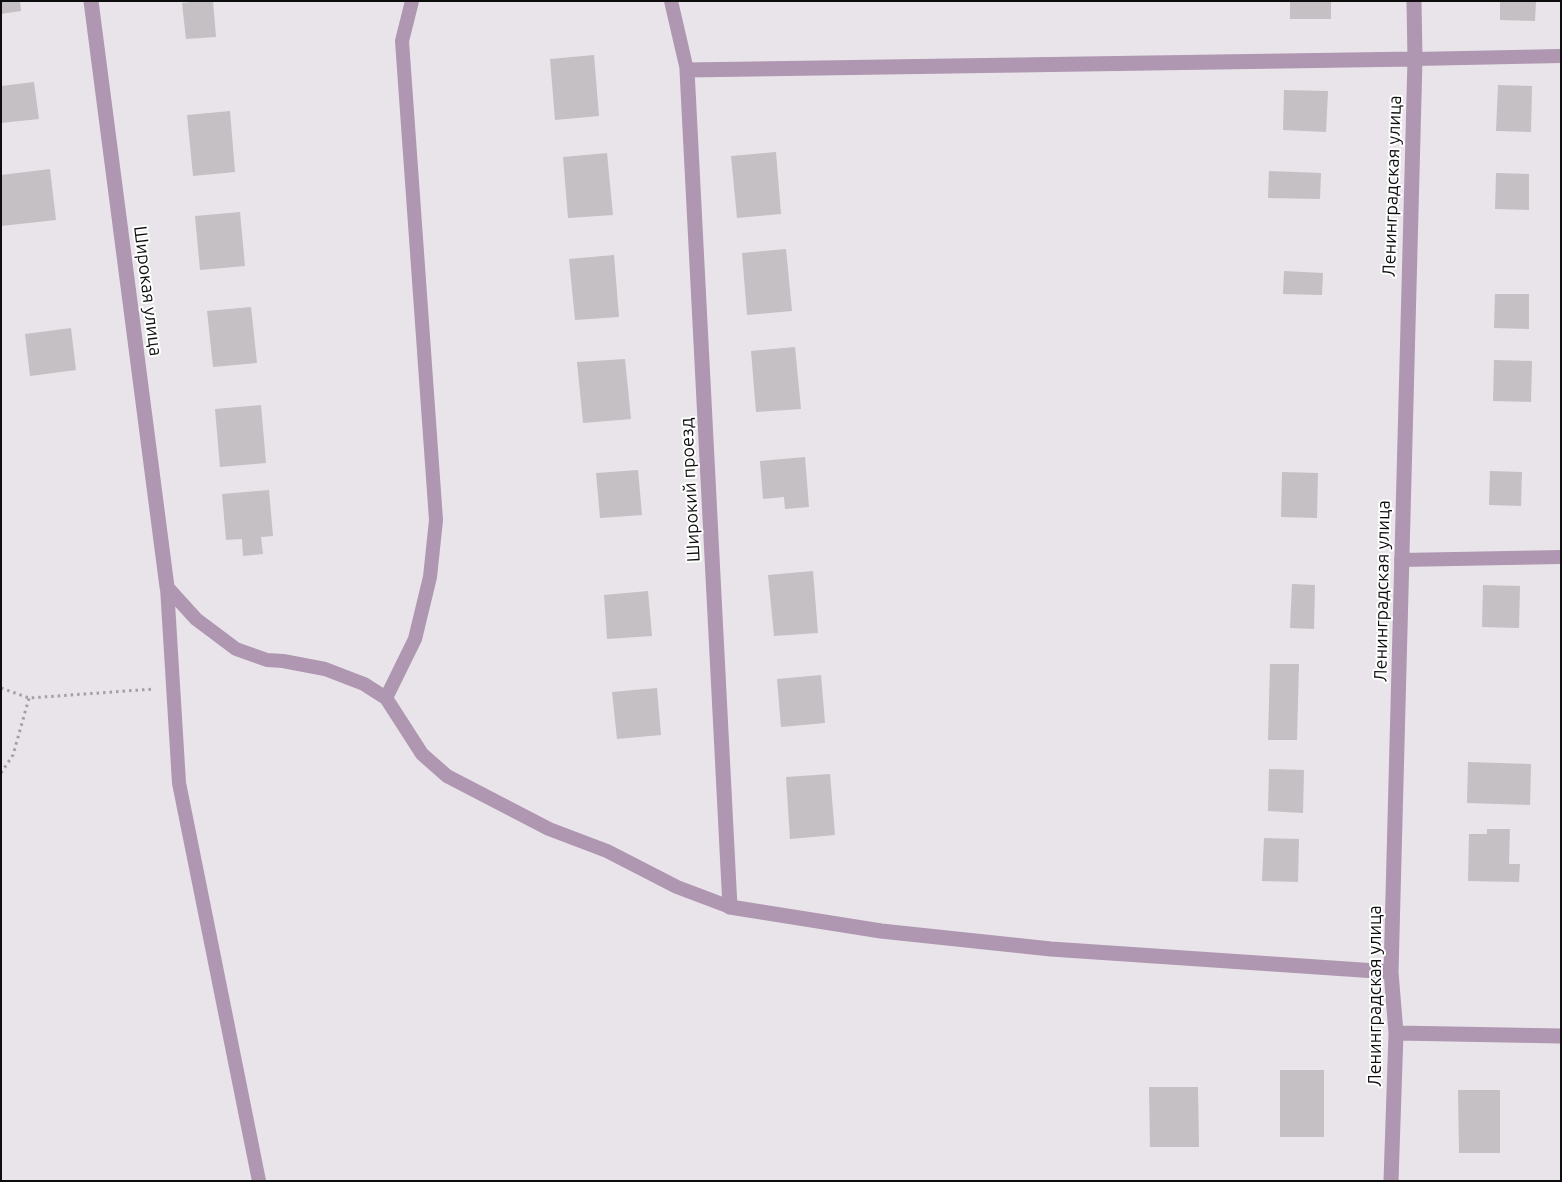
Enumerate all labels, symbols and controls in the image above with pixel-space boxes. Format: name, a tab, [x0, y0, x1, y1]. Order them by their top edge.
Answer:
street label: Ленинградская улица	[1378, 95, 1406, 277]
street label: Широкая улица	[129, 225, 167, 357]
street label: Широкий проезд	[675, 417, 705, 563]
street label: Ленинградская улица	[1370, 500, 1394, 682]
street label: Ленинградская улица	[1364, 905, 1386, 1087]

